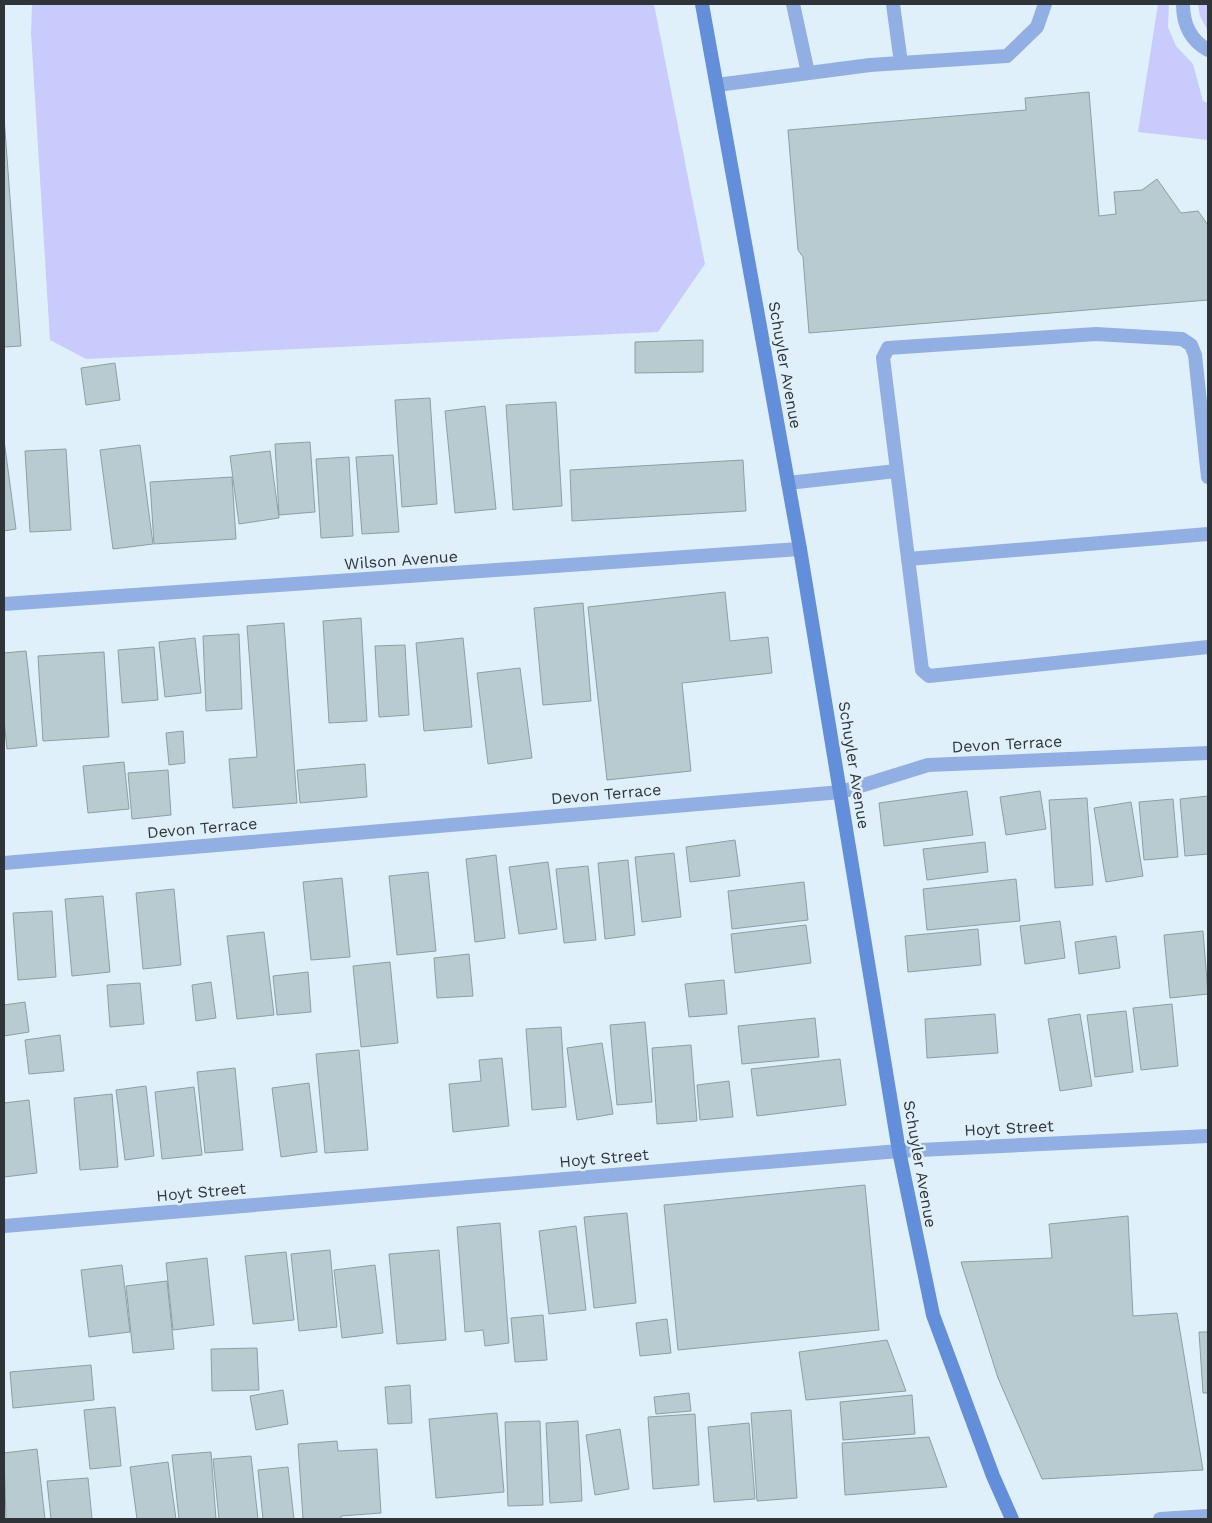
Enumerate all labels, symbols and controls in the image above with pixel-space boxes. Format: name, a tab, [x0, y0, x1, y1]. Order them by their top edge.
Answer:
street label: Schuyler Avenue	[764, 300, 806, 430]
street label: Wilson Avenue	[344, 547, 458, 573]
street label: Schuyler Avenue	[835, 700, 873, 830]
street label: Devon Terrace	[951, 732, 1063, 756]
street label: Devon Terrace	[550, 780, 662, 808]
street label: Devon Terrace	[146, 814, 258, 842]
street label: Schuyler Avenue	[899, 1099, 941, 1229]
street label: Hoyt Street	[964, 1116, 1055, 1140]
street label: Hoyt Street	[559, 1145, 650, 1171]
street label: Hoyt Street	[156, 1179, 247, 1205]

